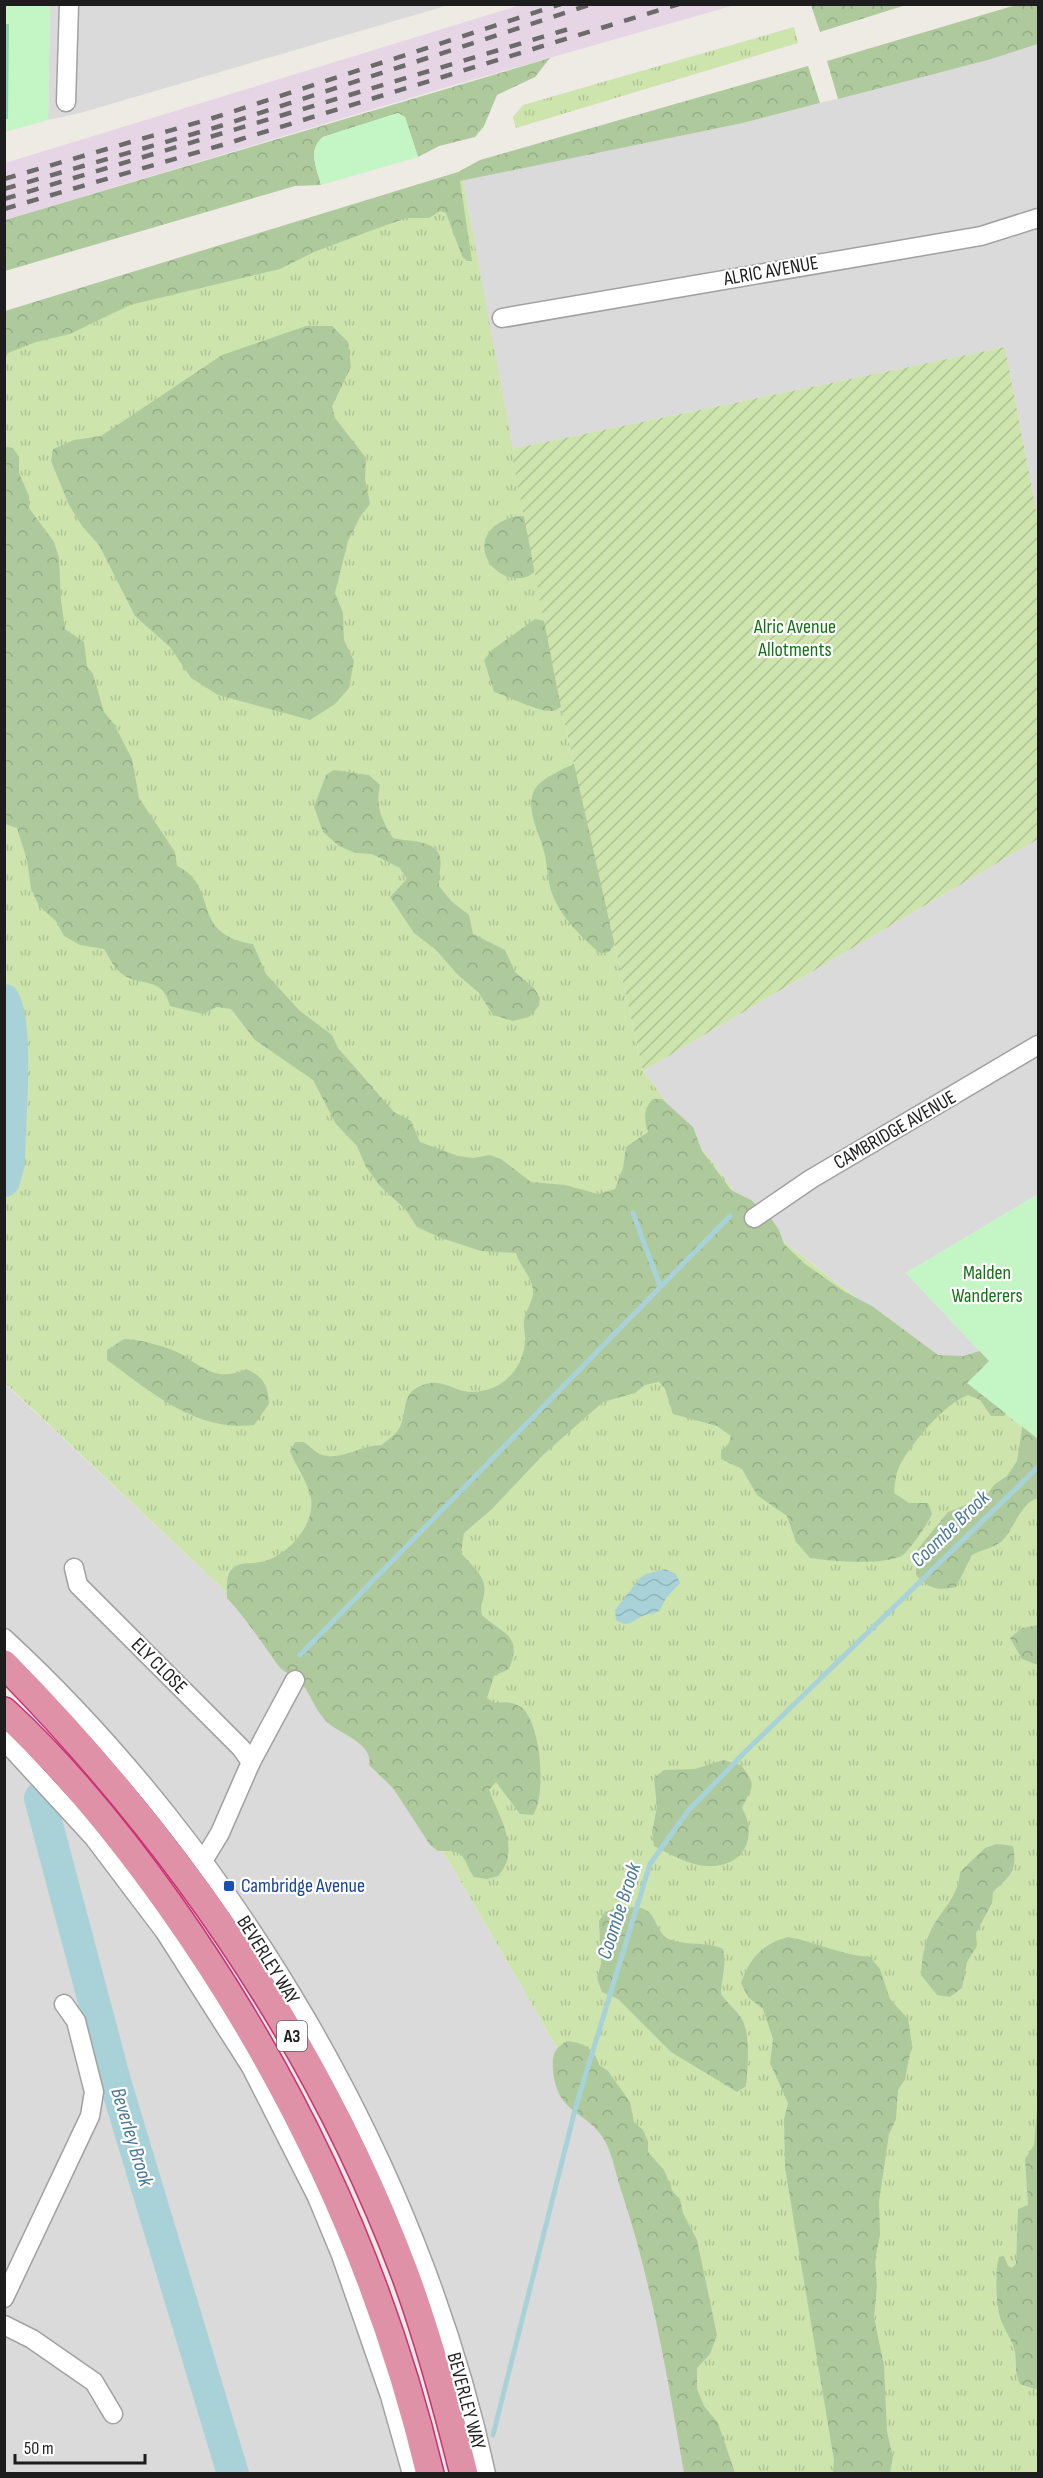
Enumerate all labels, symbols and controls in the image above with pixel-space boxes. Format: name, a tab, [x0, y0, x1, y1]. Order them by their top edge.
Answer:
street label: ALRIC AVENUE	[721, 251, 820, 291]
park label: Alric Avenue Allotments	[753, 615, 836, 662]
street label: CAMBRIDGE AVENUE	[830, 1085, 960, 1175]
park label: Malden Wanderers	[951, 1261, 1023, 1308]
water label: Coombe Brook	[905, 1485, 995, 1573]
street label: ELY CLOSE	[126, 1633, 192, 1699]
water label: Coombe Brook	[592, 1859, 647, 1962]
place label: Cambridge Avenue	[241, 1874, 365, 1898]
marker: Cambridge Avenue	[222, 1879, 236, 1893]
street label: BEVERLEY WAY	[231, 1911, 305, 2009]
road number: A3	[277, 2021, 307, 2051]
water label: Beverley Brook	[105, 2085, 159, 2190]
street label: BEVERLEY WAY	[442, 2350, 491, 2453]
scale bar	[15, 2427, 146, 2465]
text: 50 m	[24, 2438, 54, 2459]

